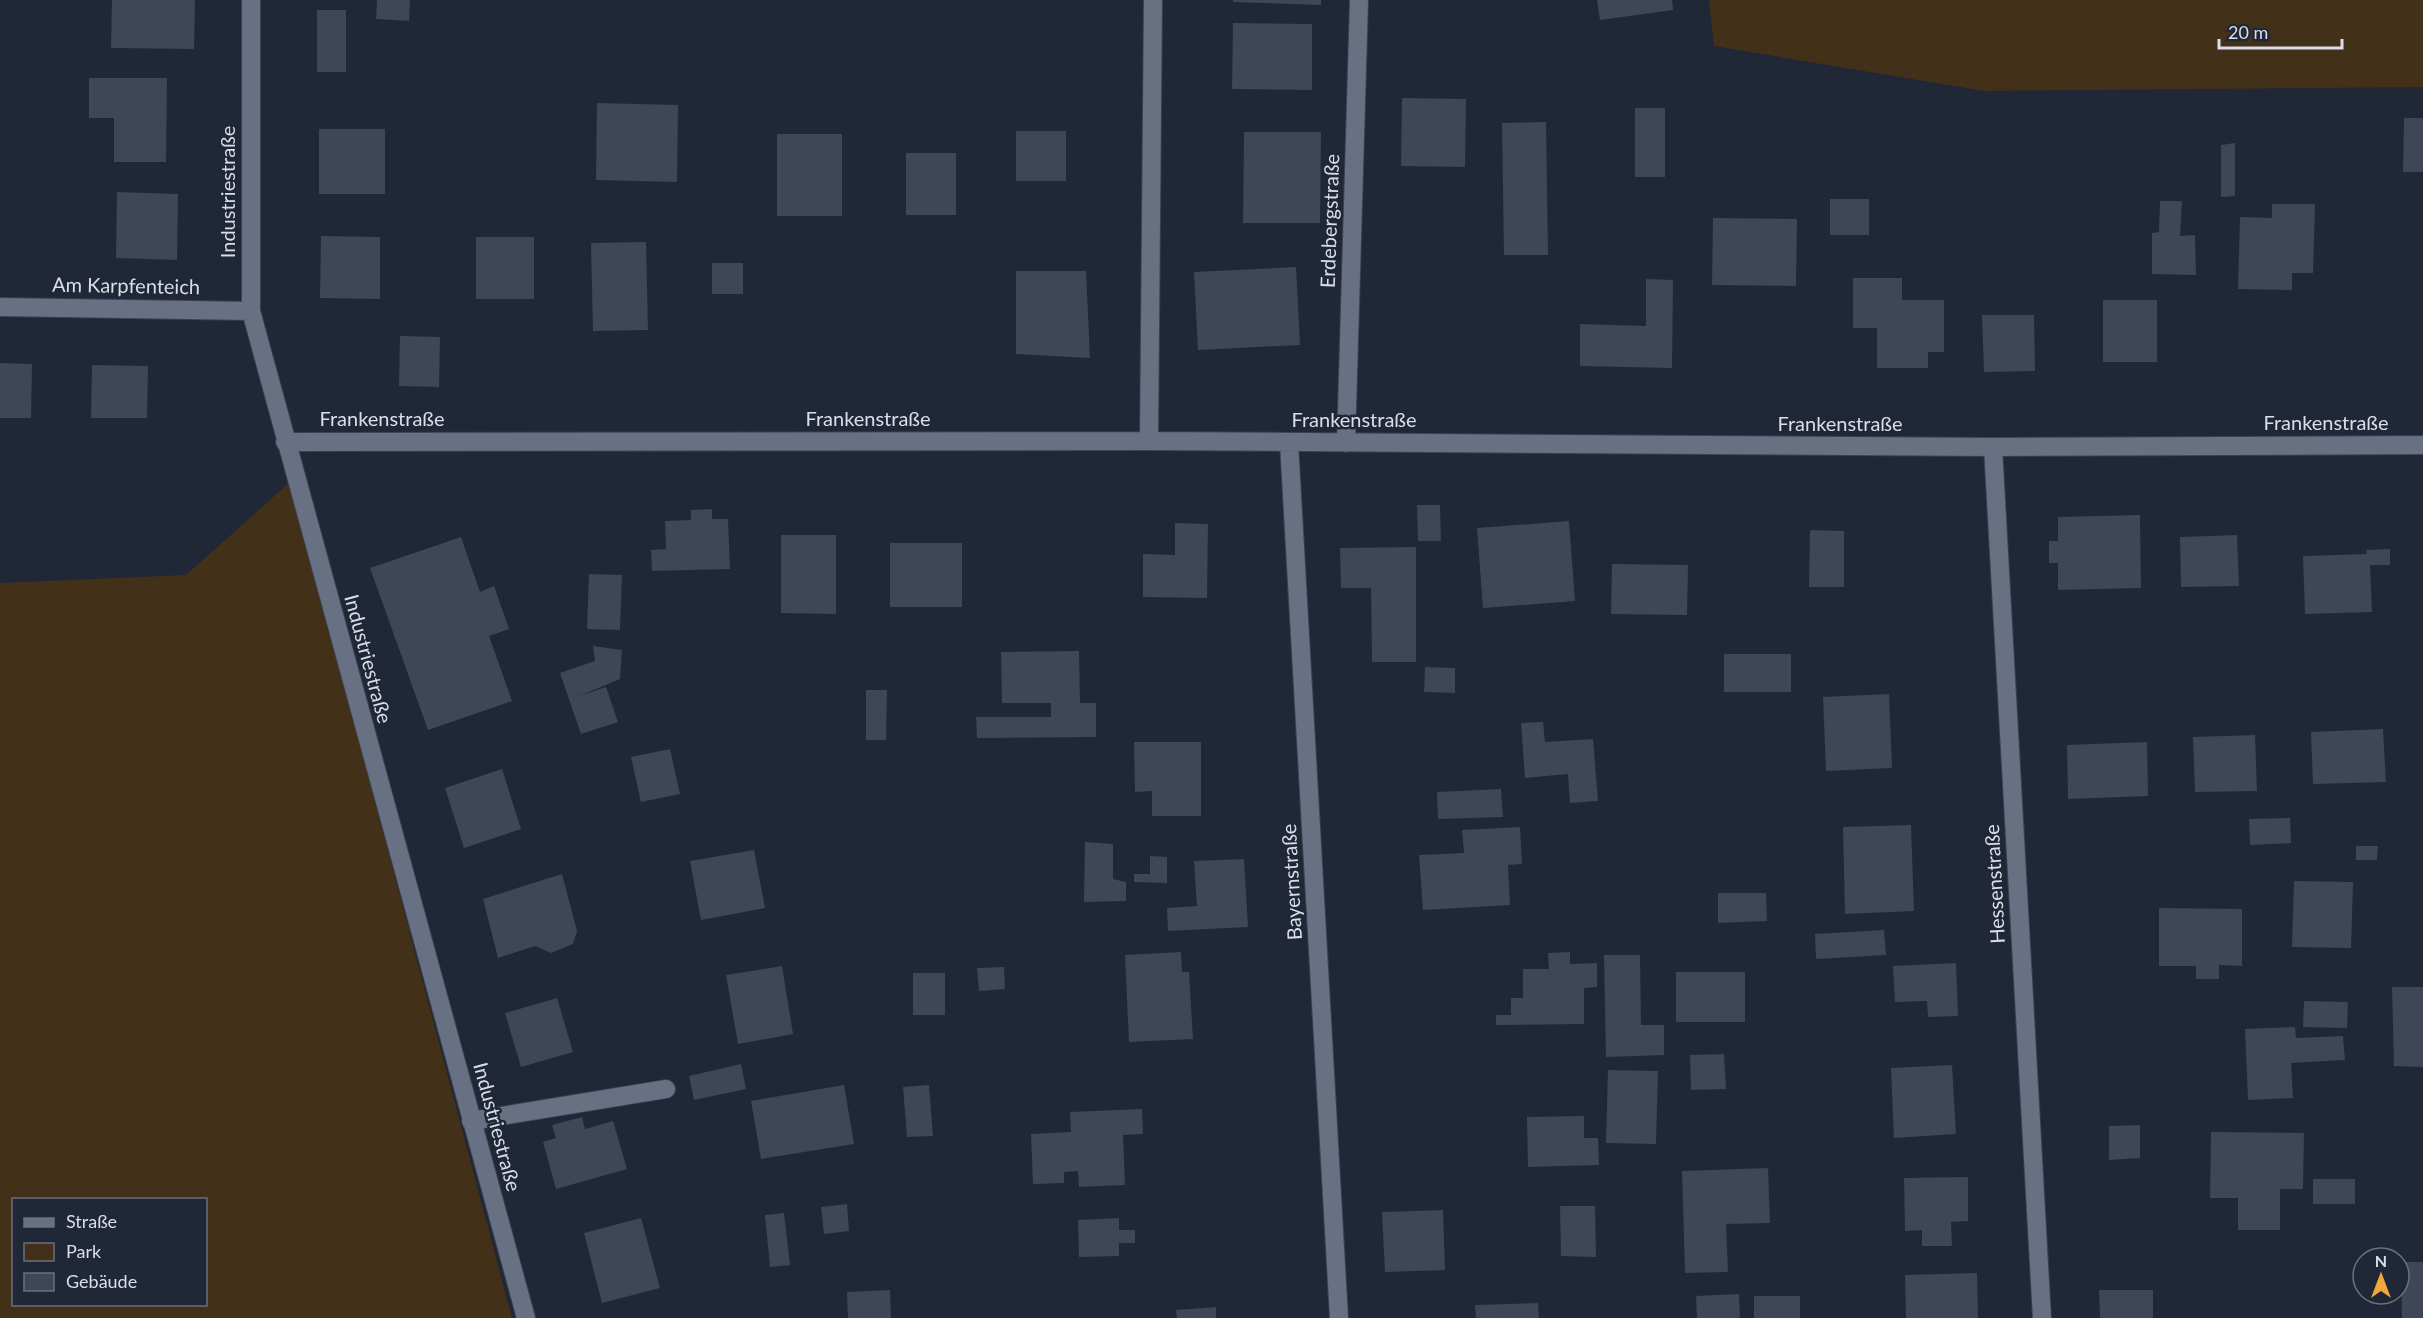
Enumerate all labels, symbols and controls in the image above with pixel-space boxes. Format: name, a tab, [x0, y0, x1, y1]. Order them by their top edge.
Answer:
scale bar	[2219, 12, 2342, 50]
text: 20 m	[2228, 21, 2268, 43]
street label: Industriestraße	[215, 126, 239, 258]
street label: Erdebergstraße	[1315, 153, 1343, 288]
street label: Am Karpfenteich	[52, 272, 200, 298]
street label: Frankenstraße	[319, 406, 445, 430]
street label: Frankenstraße	[805, 406, 931, 430]
street label: Frankenstraße	[1291, 407, 1417, 431]
street label: Frankenstraße	[2263, 410, 2389, 434]
street label: Frankenstraße	[1777, 411, 1903, 435]
street label: Industriestraße	[340, 592, 398, 726]
street label: Bayernstraße	[1276, 823, 1306, 941]
street label: Hessenstraße	[1979, 824, 2009, 944]
street label: Industriestraße	[469, 1060, 527, 1194]
legend	[12, 1198, 207, 1306]
text: Straße	[66, 1210, 117, 1232]
text: Park	[66, 1240, 102, 1262]
north arrow	[2351, 1246, 2411, 1306]
text: N	[2375, 1251, 2387, 1270]
text: Gebäude	[66, 1270, 137, 1292]

